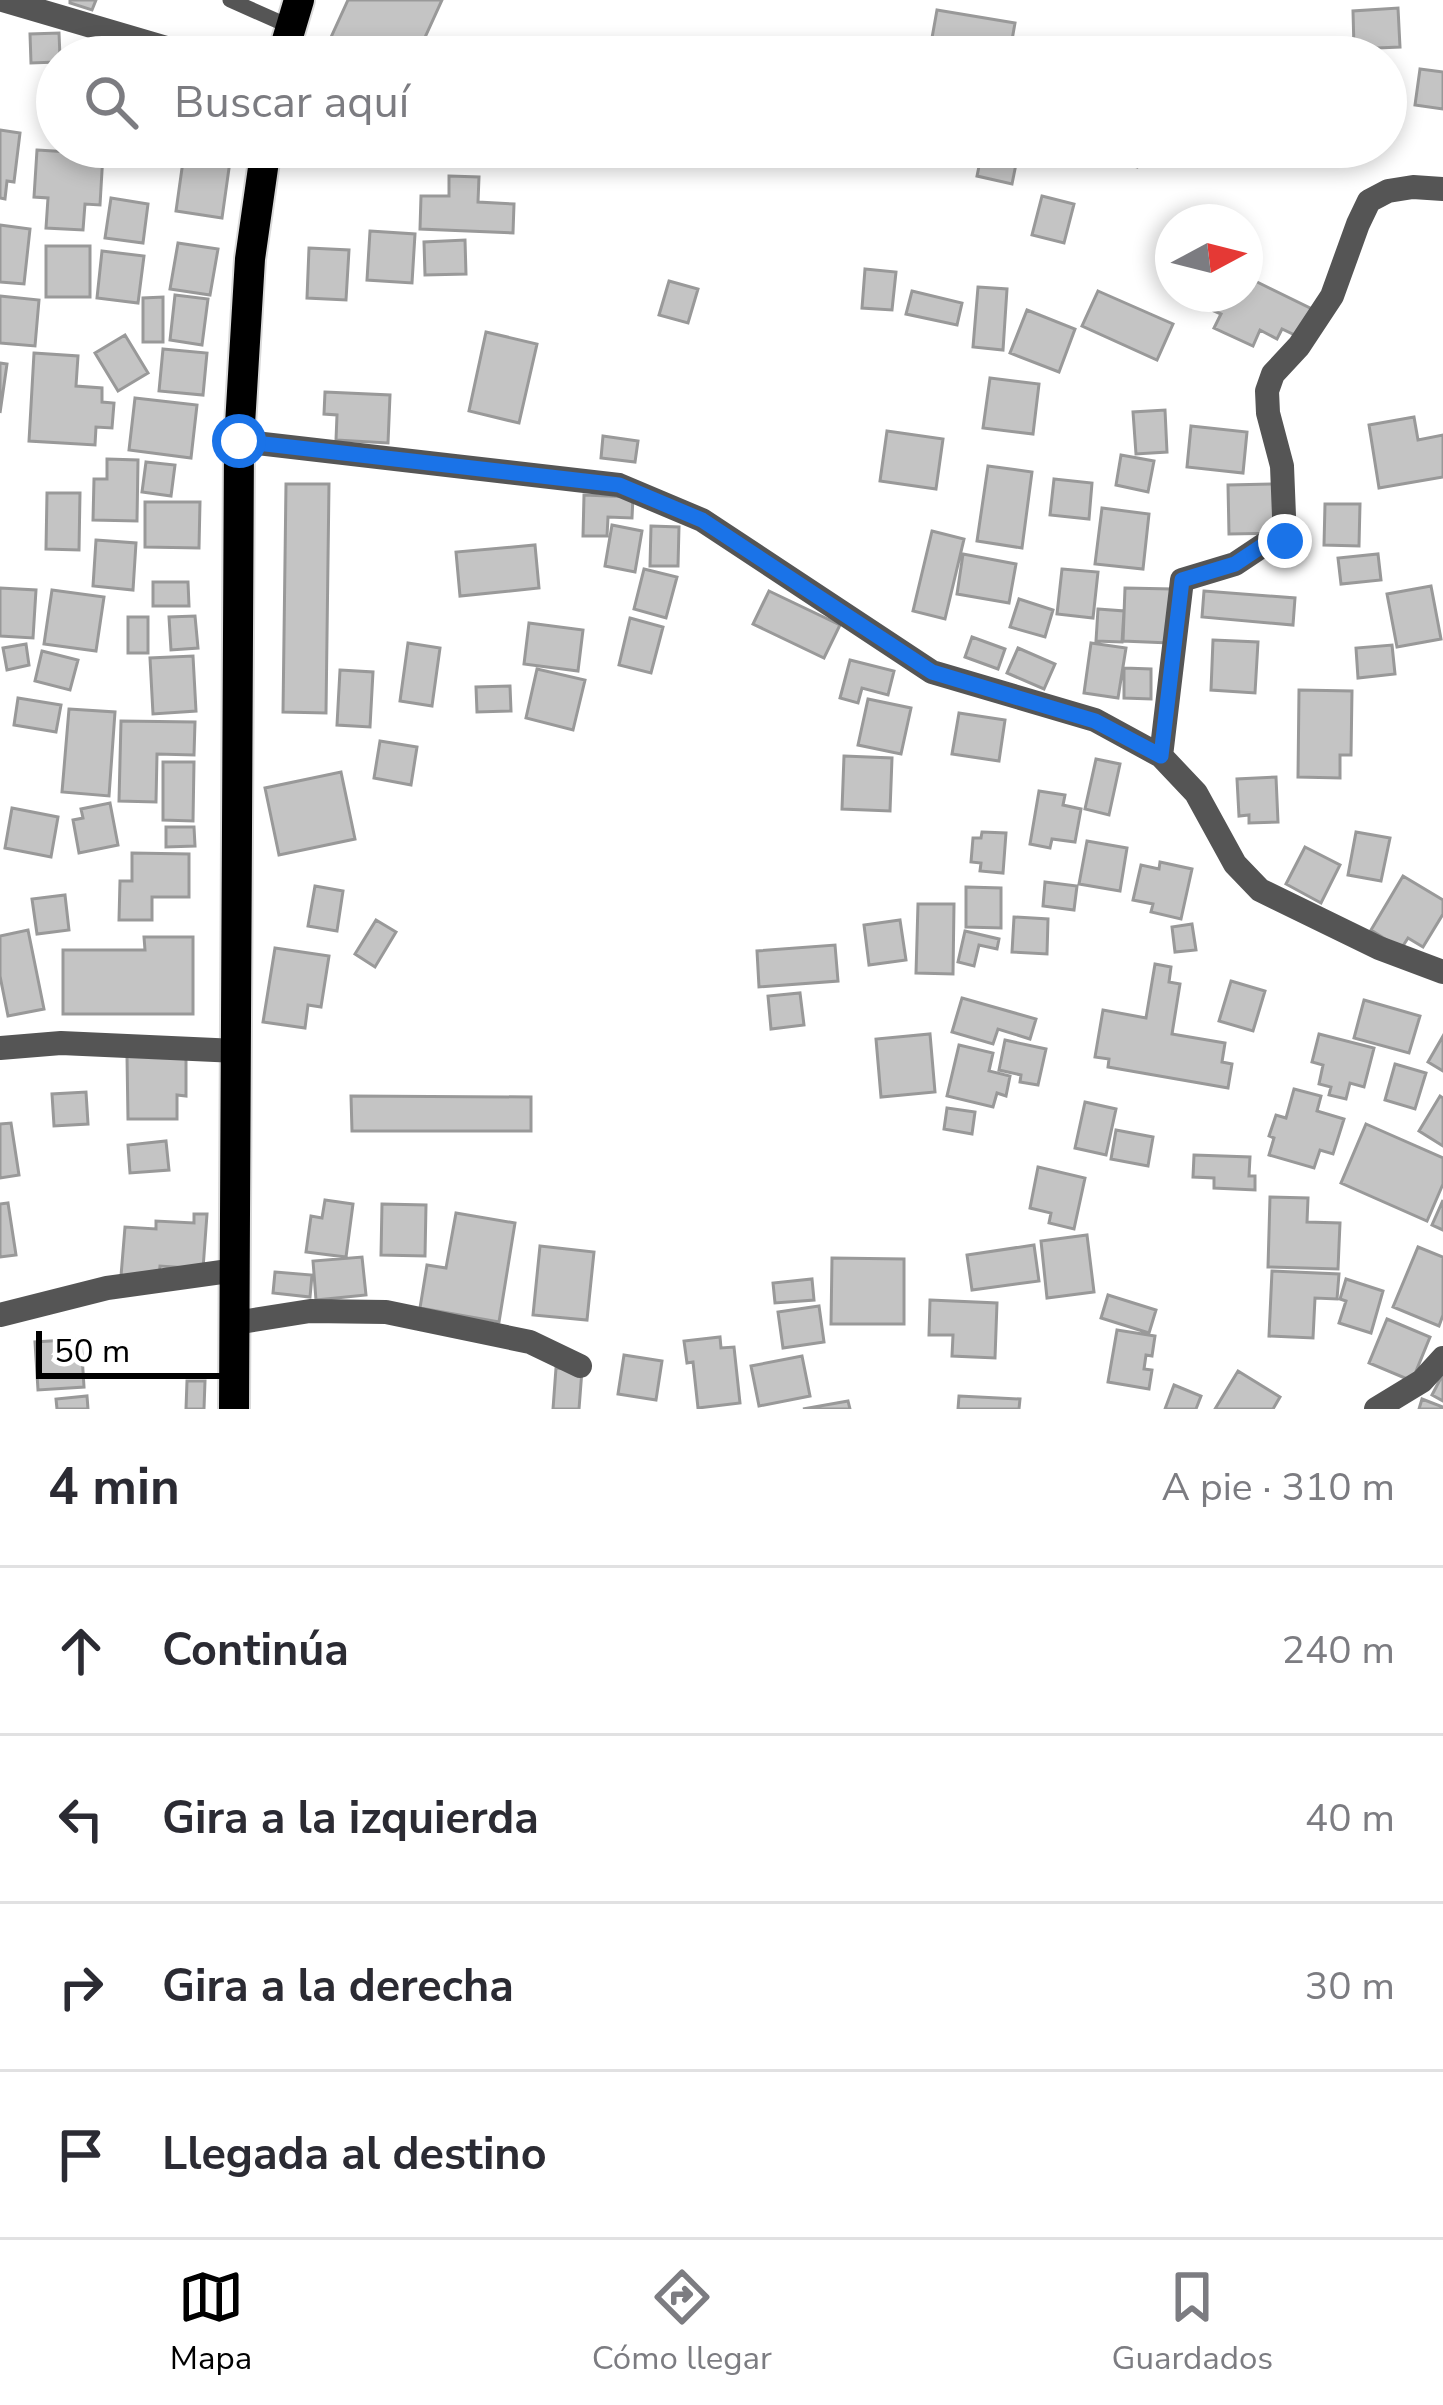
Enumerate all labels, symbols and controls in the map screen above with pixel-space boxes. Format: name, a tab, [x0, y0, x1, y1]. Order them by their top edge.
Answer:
search box	[36, 36, 1407, 168]
icon: search	[78, 69, 144, 135]
text: Buscar aquí	[174, 72, 409, 133]
north arrow	[1155, 204, 1263, 312]
route start	[212, 414, 266, 468]
route end	[1258, 514, 1312, 568]
scale bar	[36, 1325, 243, 1378]
text: 50 m	[54, 1329, 130, 1374]
text: 4 min	[48, 1452, 180, 1522]
text: A pie · 310 m	[1161, 1461, 1395, 1514]
icon: ahead	[48, 1618, 114, 1684]
text: Continúa	[162, 1620, 349, 1681]
text: 240 m	[1281, 1624, 1395, 1677]
icon: left	[48, 1786, 114, 1852]
text: Gira a la izquierda	[162, 1788, 539, 1849]
text: 40 m	[1305, 1792, 1395, 1845]
icon: right	[48, 1954, 114, 2020]
text: Gira a la derecha	[162, 1956, 514, 2017]
text: 30 m	[1305, 1960, 1395, 2013]
icon: arrive	[48, 2122, 114, 2188]
text: Llegada al destino	[162, 2124, 547, 2185]
tab: Mapa	[170, 2264, 252, 2381]
tab: Cómo llegar	[592, 2264, 772, 2381]
tab: Guardados	[1111, 2264, 1273, 2381]

